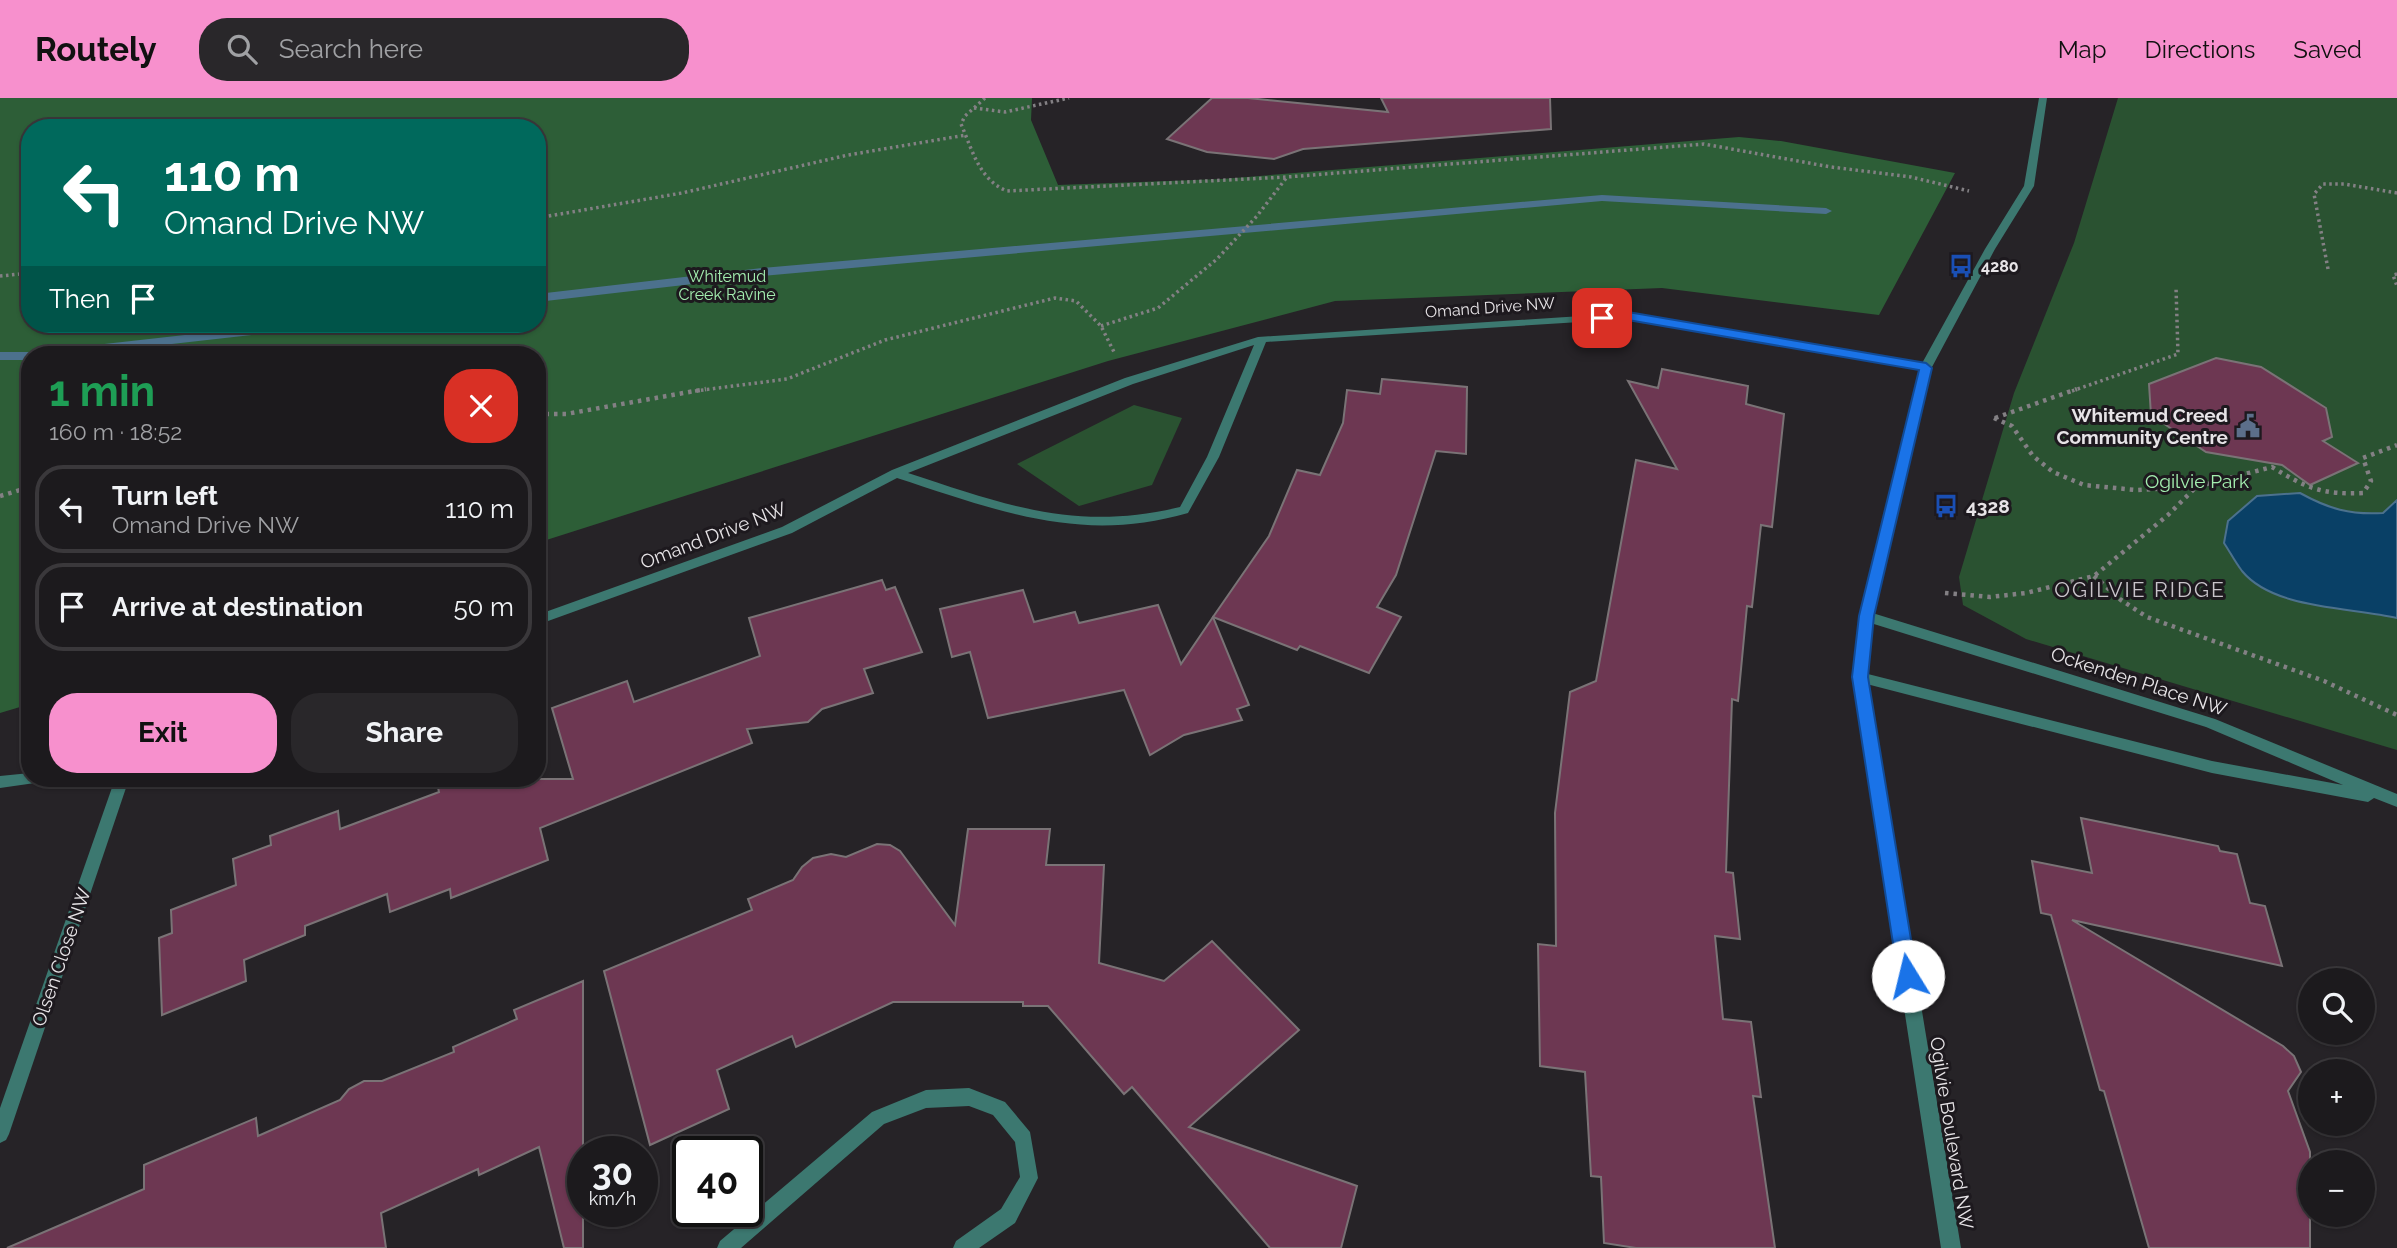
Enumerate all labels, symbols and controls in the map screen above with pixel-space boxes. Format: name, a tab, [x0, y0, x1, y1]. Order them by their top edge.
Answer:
search box	[199, 18, 689, 81]
text: Routely	[35, 30, 157, 69]
icon: search	[223, 30, 261, 68]
text: Search here	[279, 34, 423, 64]
text: Map	[2058, 35, 2107, 64]
text: Directions	[2145, 35, 2255, 64]
text: Saved	[2293, 35, 2362, 64]
text: 110 m	[164, 145, 300, 202]
icon: left	[49, 147, 140, 238]
text: Omand Drive NW	[164, 204, 424, 241]
bus stop icon: 4280	[1947, 252, 1975, 280]
place label: 4280	[1981, 257, 2019, 276]
park label: Whitemud Creek Ravine	[678, 267, 776, 304]
icon: arrive	[124, 280, 162, 318]
text: Then	[49, 284, 110, 314]
pin	[1572, 288, 1632, 348]
street label: Omand Drive NW	[1424, 293, 1556, 322]
icon: arrive	[1583, 299, 1621, 337]
text: 1 min	[49, 367, 155, 416]
button: close	[444, 369, 518, 443]
place label: Whitemud Creed Community Centre	[2057, 404, 2228, 448]
public building icon: Whitemud Creed Community Centre	[2234, 412, 2262, 440]
text: 160 m · 18:52	[49, 418, 182, 445]
park label: Ogilvie Park	[2145, 470, 2249, 492]
text: Turn left	[112, 481, 218, 511]
icon: left	[53, 490, 91, 528]
bus stop icon: 4328	[1932, 492, 1960, 520]
text: 110 m	[445, 494, 514, 524]
place label: 4328	[1966, 495, 2010, 517]
street label: Omand Drive NW	[637, 497, 789, 573]
text: Omand Drive NW	[112, 511, 299, 538]
district label: OGILVIE RIDGE	[2054, 577, 2226, 602]
icon: arrive	[53, 588, 91, 626]
text: Arrive at destination	[112, 592, 363, 622]
text: 50 m	[453, 592, 514, 622]
street label: Ockenden Place NW	[2048, 642, 2230, 720]
button: Exit	[49, 693, 277, 773]
button: Share	[291, 693, 518, 773]
street label: Olsen Close NW	[27, 885, 95, 1029]
position arrow	[1871, 939, 1945, 1013]
map controls	[2298, 968, 2375, 1227]
button: search	[2298, 968, 2375, 1045]
street label: Ogilvie Boulevard NW	[1926, 1035, 1978, 1231]
button: +	[2298, 1059, 2375, 1136]
speed limit sign: 40	[672, 1136, 763, 1227]
button: −	[2298, 1150, 2375, 1227]
text: 30	[592, 1152, 633, 1193]
text: km/h	[589, 1188, 636, 1209]

